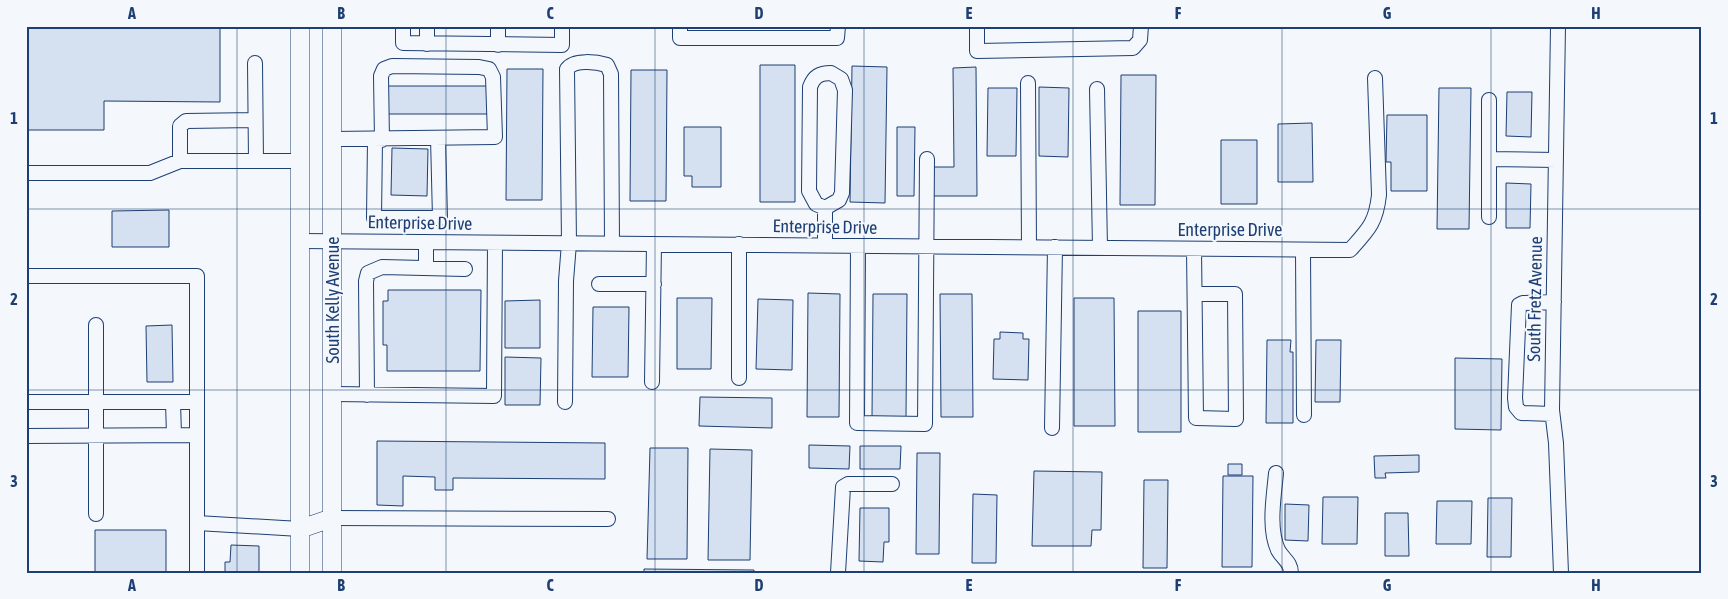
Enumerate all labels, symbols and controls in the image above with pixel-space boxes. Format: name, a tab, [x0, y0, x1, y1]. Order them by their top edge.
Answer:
text: A	[127, 4, 136, 22]
text: B	[337, 4, 345, 22]
text: C	[546, 4, 554, 22]
text: D	[755, 4, 764, 22]
text: E	[966, 4, 973, 22]
text: F	[1175, 4, 1182, 22]
text: G	[1383, 4, 1392, 22]
text: H	[1591, 4, 1601, 22]
text: 1	[10, 109, 18, 127]
text: 1	[1710, 109, 1718, 127]
street label: Enterprise Drive	[367, 211, 473, 234]
street label: Enterprise Drive	[772, 215, 878, 238]
street label: Enterprise Drive	[1178, 219, 1282, 240]
street label: South Fretz Avenue	[1523, 236, 1546, 362]
street label: South Kelly Avenue	[322, 237, 343, 363]
text: 2	[10, 290, 18, 308]
text: 2	[1710, 290, 1718, 308]
text: 3	[10, 472, 18, 490]
text: 3	[1710, 472, 1718, 490]
text: A	[127, 576, 136, 594]
text: B	[337, 576, 345, 594]
text: C	[546, 576, 554, 594]
text: D	[755, 576, 764, 594]
text: E	[966, 576, 973, 594]
text: F	[1175, 576, 1182, 594]
text: G	[1383, 576, 1392, 594]
text: H	[1591, 576, 1601, 594]

